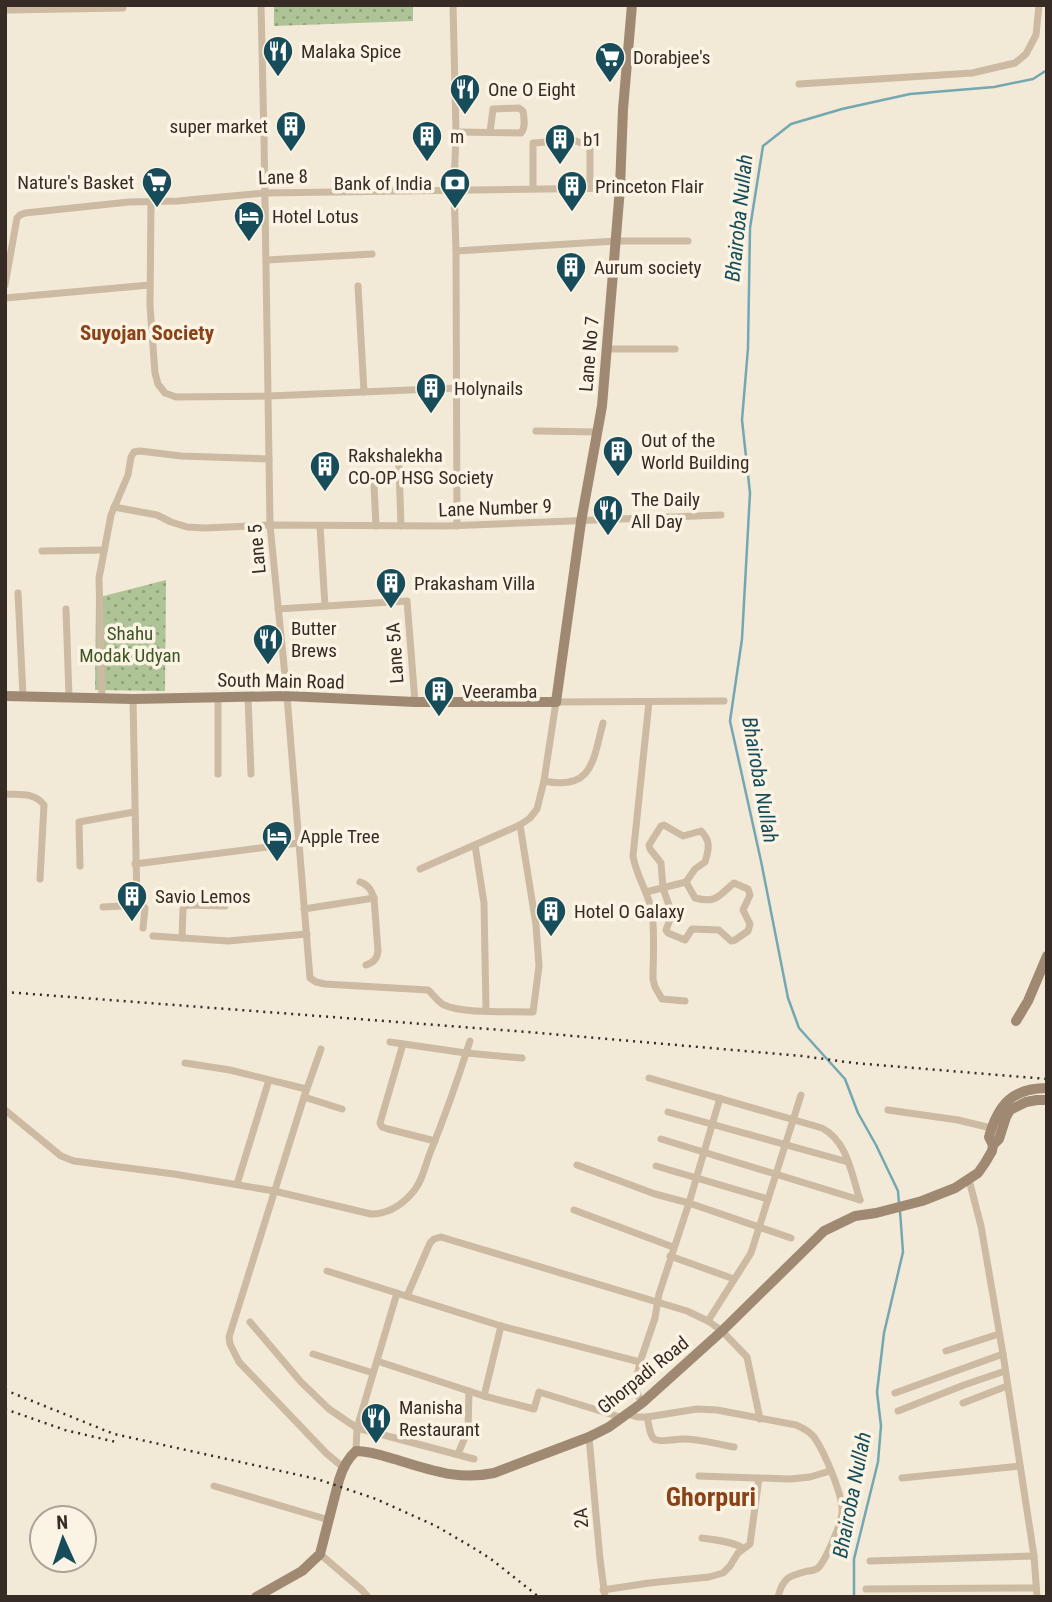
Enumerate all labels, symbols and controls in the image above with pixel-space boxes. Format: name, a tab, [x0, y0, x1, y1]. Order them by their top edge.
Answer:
restaurant icon: Malaka Spice	[261, 34, 295, 78]
place label: Malaka Spice	[301, 40, 401, 63]
supermarket icon: Dorabjee's	[593, 40, 627, 84]
place label: Dorabjee's	[633, 46, 710, 69]
restaurant icon: One O Eight	[448, 72, 482, 116]
place label: One O Eight	[488, 78, 576, 101]
building icon: super market	[274, 109, 308, 153]
place label: super market	[170, 115, 268, 138]
building icon: m	[410, 119, 444, 163]
building icon: b1	[543, 122, 577, 166]
place label: m	[450, 125, 464, 148]
place label: b1	[583, 128, 602, 151]
water label: Bhairoba Nullah	[720, 153, 758, 283]
supermarket icon: Nature's Basket	[140, 165, 174, 209]
street label: Lane 8	[258, 165, 308, 189]
bank icon: Bank of India	[438, 166, 472, 210]
building icon: Princeton Flair	[555, 169, 589, 213]
place label: Nature's Basket	[17, 171, 134, 194]
place label: Bank of India	[334, 172, 432, 195]
place label: Princeton Flair	[595, 175, 704, 198]
hotel icon: Hotel Lotus	[232, 199, 266, 243]
place label: Hotel Lotus	[272, 205, 359, 228]
building icon: Aurum society	[554, 250, 588, 294]
place label: Aurum society	[594, 256, 702, 279]
street label: Lane No 7	[574, 315, 604, 393]
district label: Suyojan Society	[80, 321, 215, 345]
building icon: Holynails	[414, 371, 448, 415]
place label: Holynails	[454, 377, 523, 400]
place label: Out of the World Building	[641, 429, 749, 474]
building icon: Out of the World Building	[601, 434, 635, 478]
place label: Rakshalekha CO-OP HSG Society	[348, 444, 493, 489]
building icon: Rakshalekha CO-OP HSG Society	[308, 449, 342, 493]
place label: The Daily All Day	[631, 488, 700, 533]
restaurant icon: The Daily All Day	[591, 493, 625, 537]
street label: Lane Number 9	[438, 495, 552, 521]
street label: Lane 5	[243, 523, 271, 575]
building icon: Prakasham Villa	[374, 566, 408, 610]
place label: Prakasham Villa	[414, 572, 535, 595]
place label: Butter Brews	[291, 617, 337, 662]
park label: Shahu Modak Udyan	[79, 622, 181, 667]
restaurant icon: Butter Brews	[251, 622, 285, 666]
street label: Lane 5A	[381, 622, 409, 684]
street label: South Main Road	[217, 668, 345, 694]
building icon: Veeramba	[422, 674, 456, 718]
place label: Veeramba	[462, 680, 537, 703]
water label: Bhairoba Nullah	[737, 715, 783, 845]
hotel icon: Apple Tree	[260, 819, 294, 863]
place label: Apple Tree	[300, 825, 380, 848]
building icon: Savio Lemos	[115, 879, 149, 923]
place label: Savio Lemos	[155, 885, 251, 908]
building icon: Hotel O Galaxy	[534, 894, 568, 938]
place label: Hotel O Galaxy	[574, 900, 684, 923]
street label: Ghorpadi Road	[593, 1331, 693, 1419]
place label: Manisha Restaurant	[399, 1396, 480, 1441]
restaurant icon: Manisha Restaurant	[359, 1401, 393, 1445]
water label: Bhairoba Nullah	[828, 1430, 876, 1560]
district label: Ghorpuri	[666, 1482, 756, 1512]
north arrow	[28, 1504, 98, 1574]
street label: 2A	[569, 1507, 593, 1529]
text: N	[56, 1511, 69, 1534]

